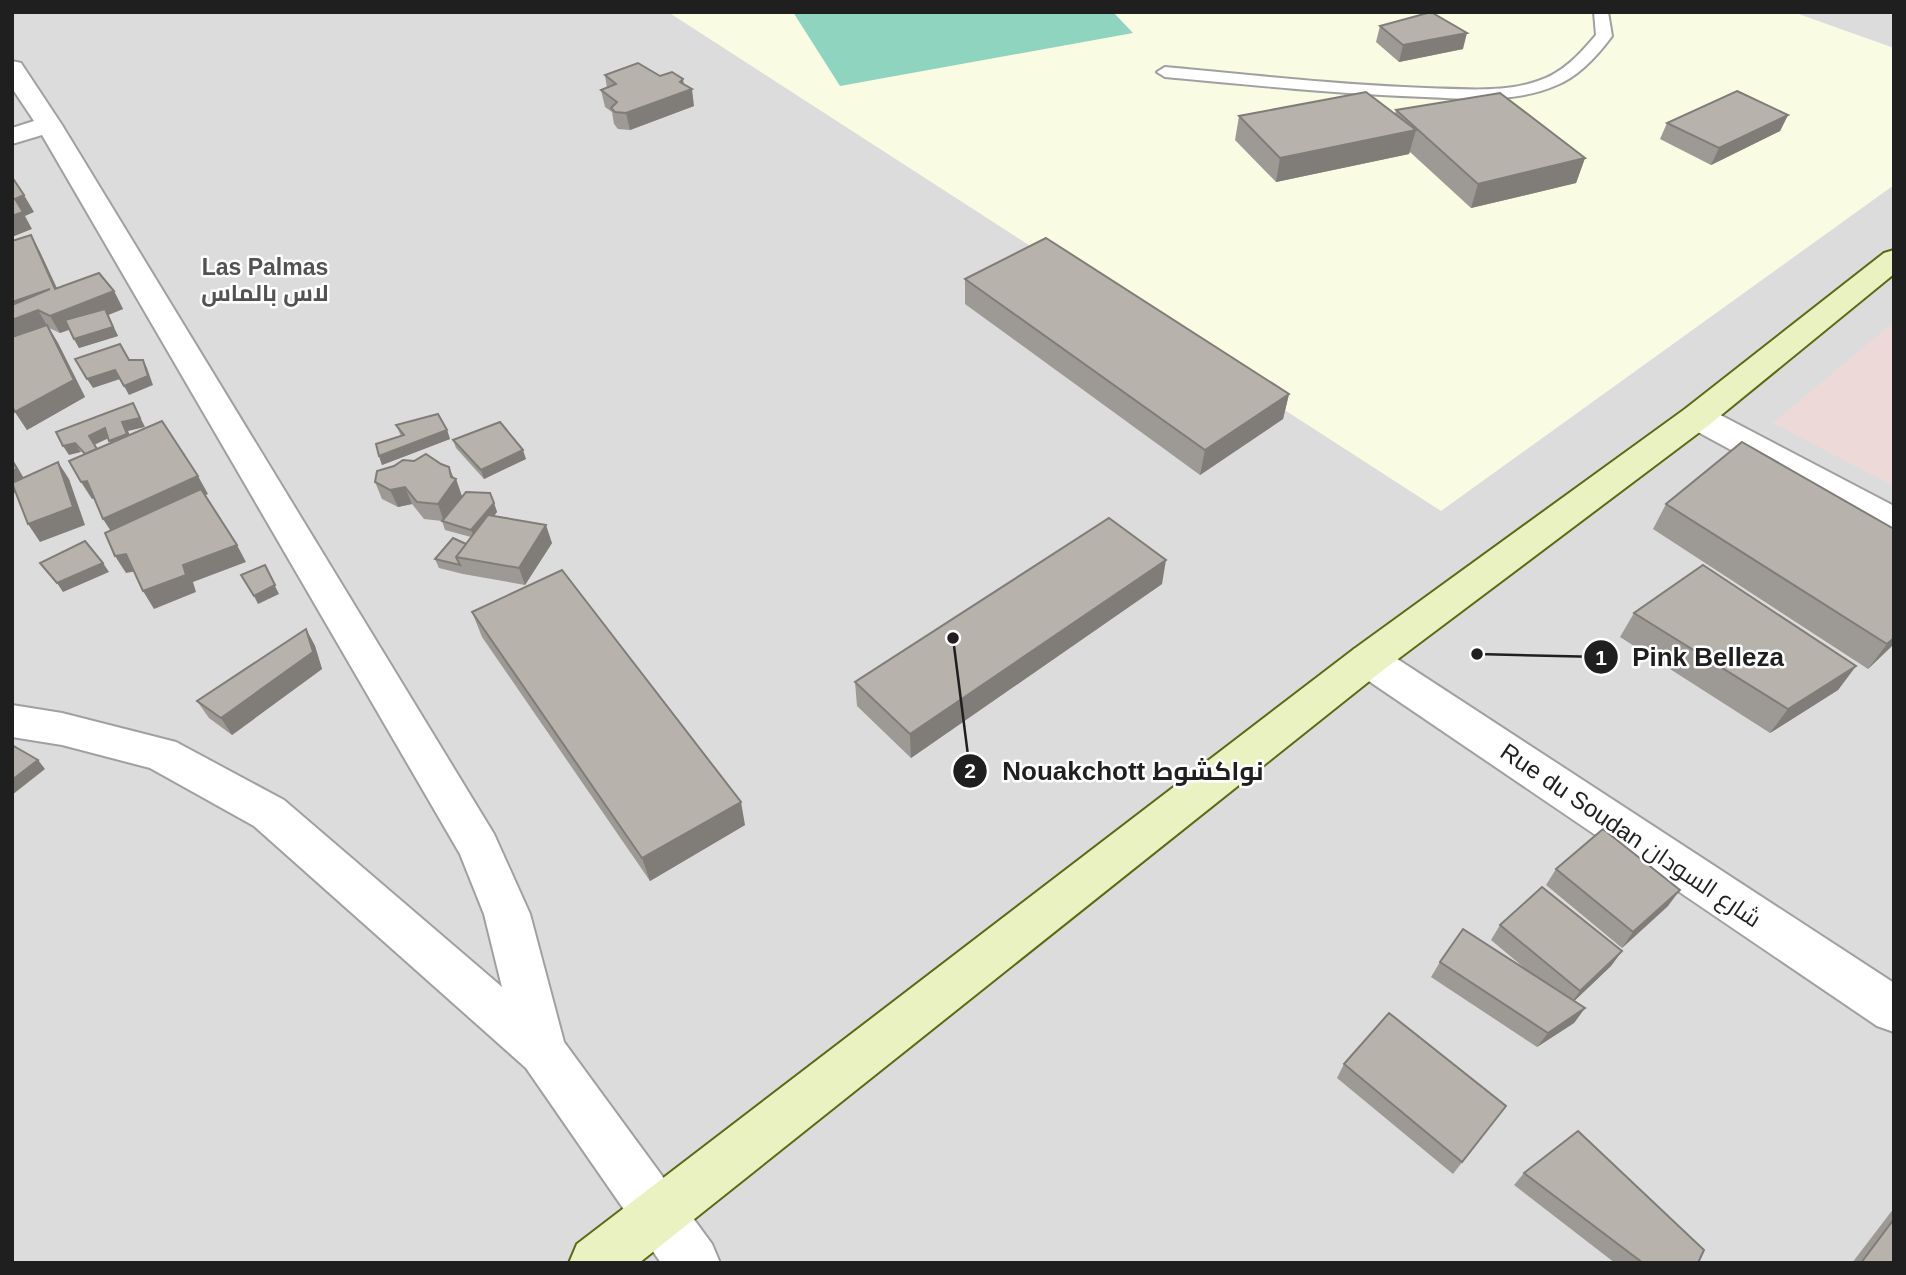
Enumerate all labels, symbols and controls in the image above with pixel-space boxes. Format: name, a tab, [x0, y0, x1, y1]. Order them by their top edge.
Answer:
district label: Las Palmas لاس بالماس	[201, 254, 329, 307]
callout: Pink Belleza	[1584, 634, 1798, 681]
text: Pink Belleza	[1632, 642, 1784, 672]
text: 1	[1595, 646, 1607, 669]
street label: Rue du Soudan شارع السودان	[1494, 738, 1766, 935]
callout: Nouakchott نواكشوط	[953, 747, 1277, 794]
text: Nouakchott نواكشوط	[1002, 756, 1264, 786]
text: 2	[964, 759, 976, 782]

